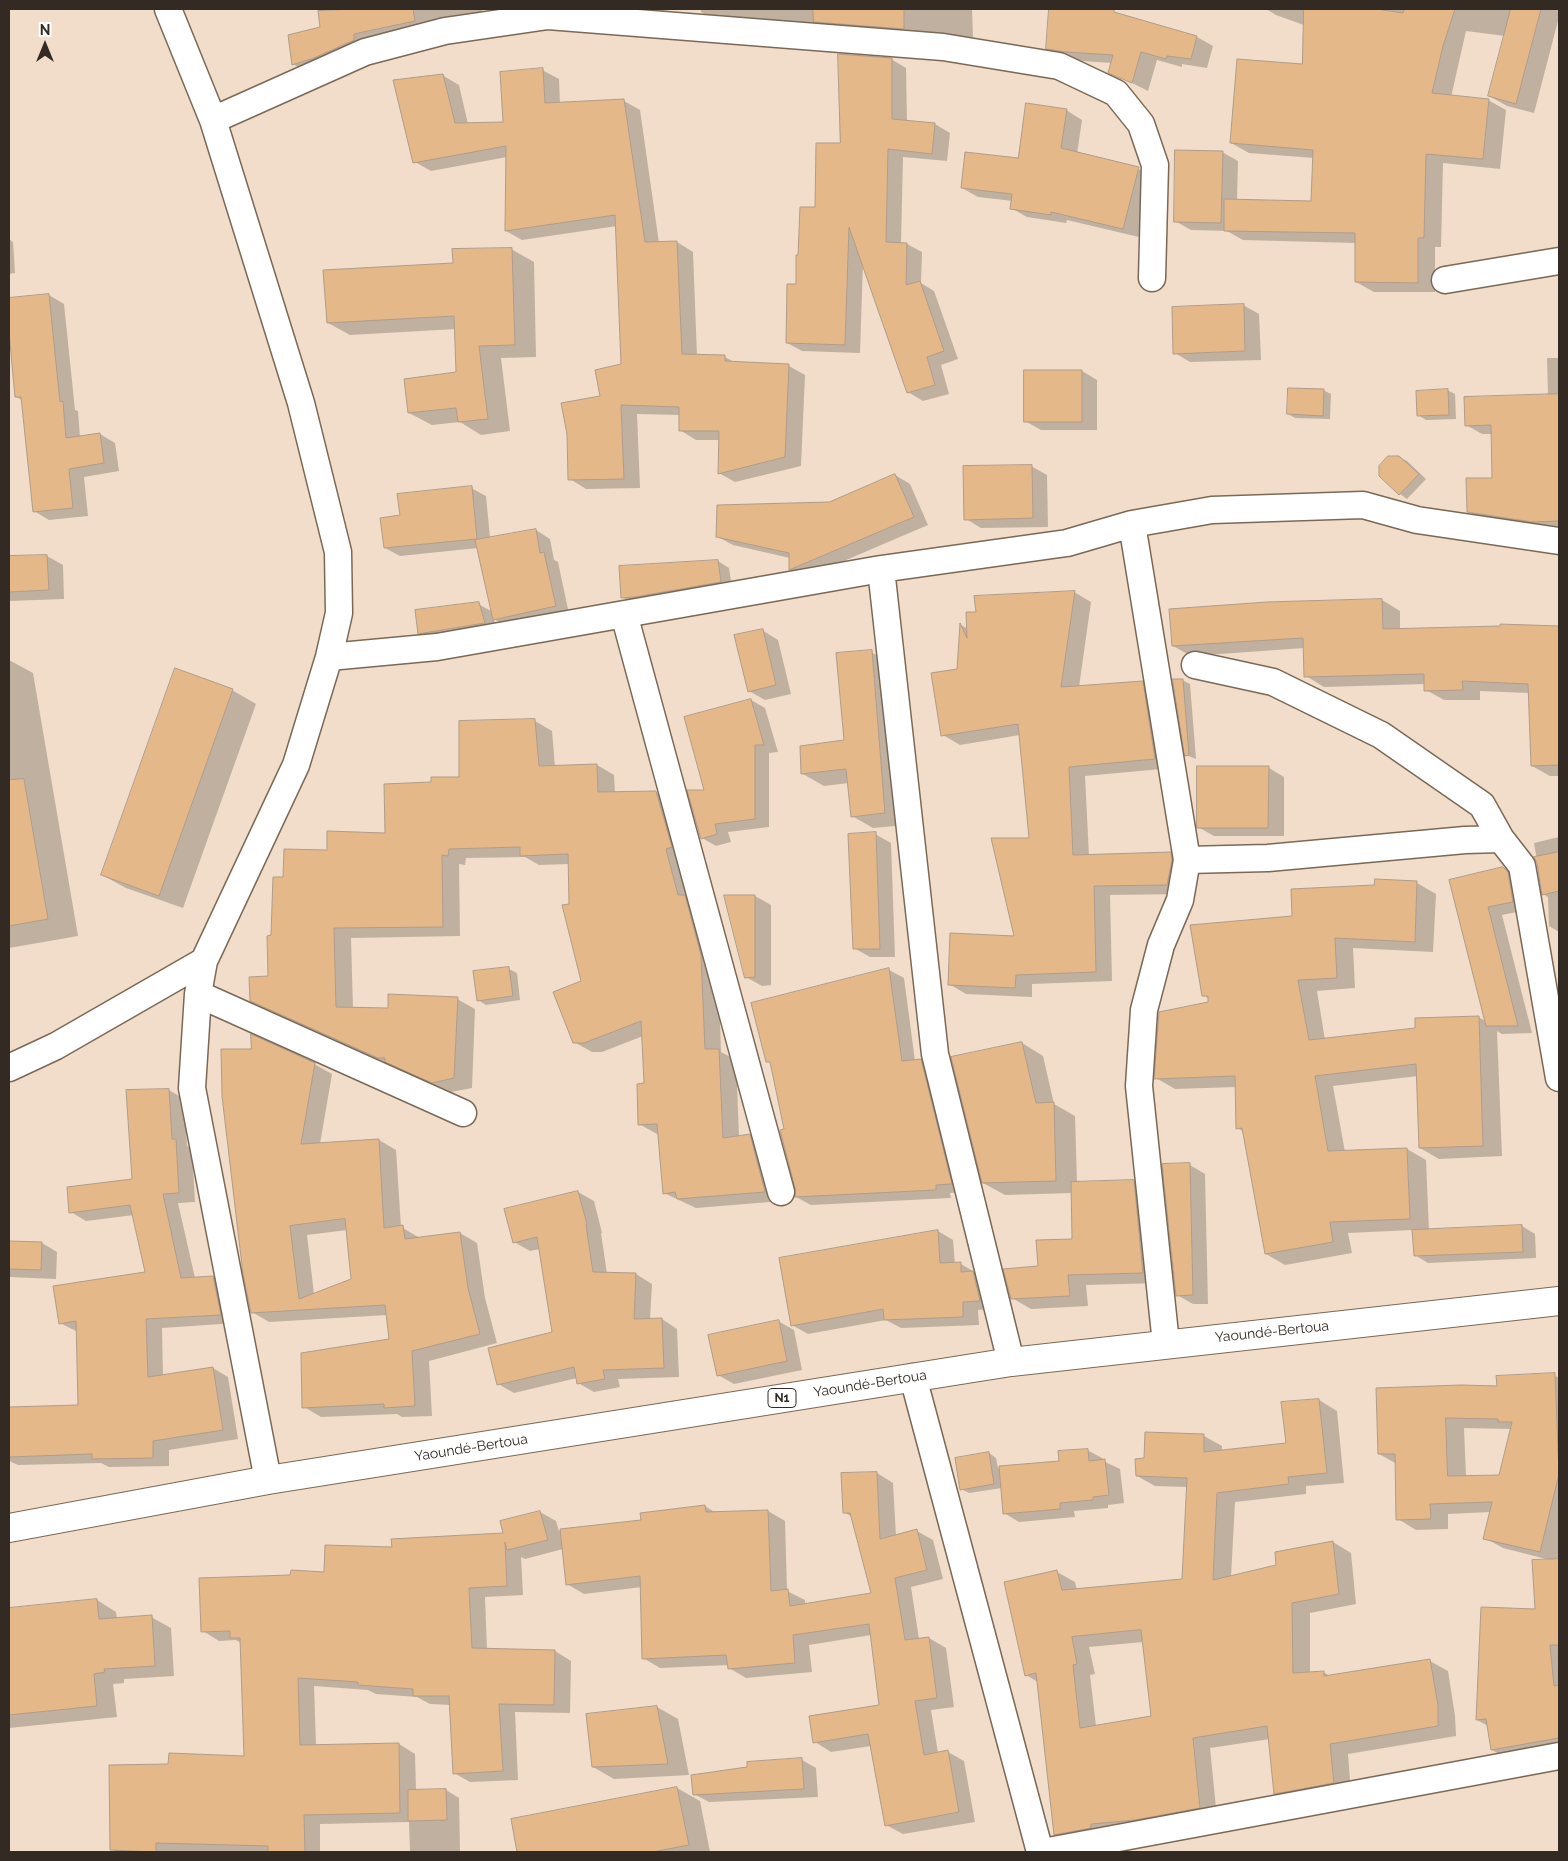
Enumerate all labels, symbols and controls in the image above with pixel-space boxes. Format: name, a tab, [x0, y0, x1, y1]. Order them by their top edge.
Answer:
north arrow	[20, 20, 70, 70]
text: N	[40, 22, 50, 38]
street label: Yaoundé-Bertoua	[1214, 1318, 1330, 1346]
street label: Yaoundé-Bertoua	[812, 1367, 928, 1401]
road number: N1	[768, 1389, 796, 1408]
street label: Yaoundé-Bertoua	[413, 1431, 529, 1465]

